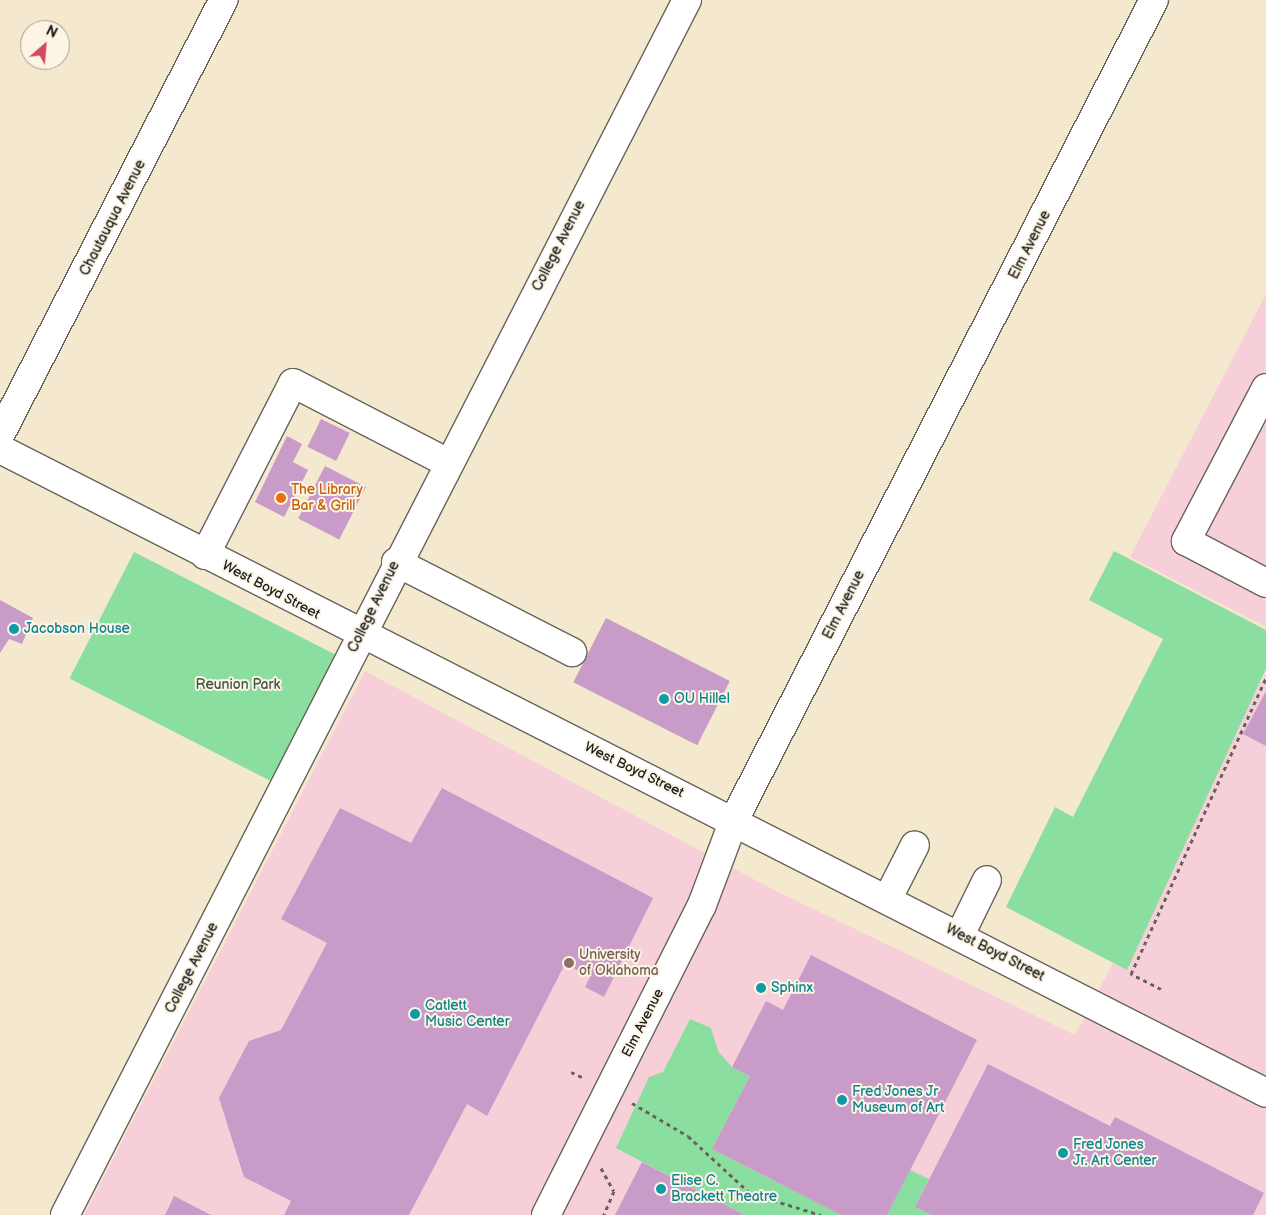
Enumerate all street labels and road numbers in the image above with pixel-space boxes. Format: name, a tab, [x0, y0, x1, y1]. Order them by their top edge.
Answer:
street label: Chautauqua Avenue	[77, 157, 149, 279]
street label: College Avenue	[529, 198, 589, 294]
street label: Elm Avenue	[1006, 208, 1054, 282]
street label: West Boyd Street	[219, 557, 323, 623]
street label: College Avenue	[345, 559, 403, 655]
street label: Elm Avenue	[820, 568, 868, 642]
street label: West Boyd Street	[581, 739, 687, 801]
street label: College Avenue	[162, 920, 222, 1016]
street label: West Boyd Street	[943, 921, 1047, 985]
street label: Elm Avenue	[619, 986, 667, 1060]

